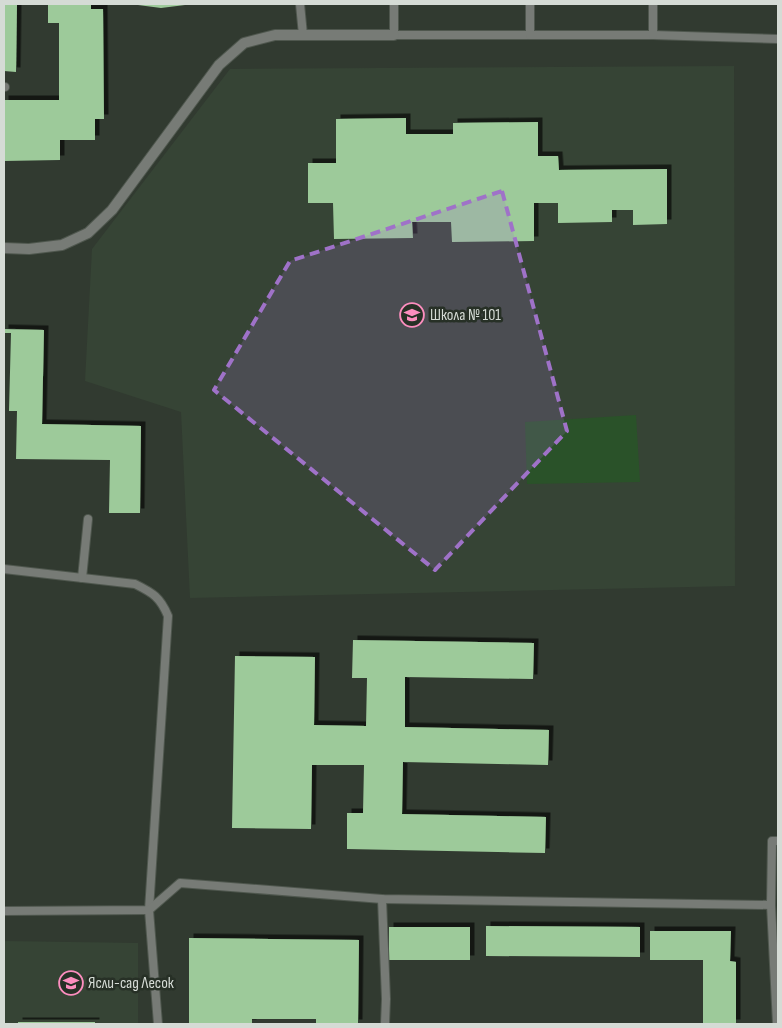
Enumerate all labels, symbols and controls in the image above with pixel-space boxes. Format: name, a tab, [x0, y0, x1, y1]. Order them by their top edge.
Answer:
school or university icon: Школа № 101	[399, 302, 425, 328]
place label: Школа № 101	[430, 306, 501, 325]
school or university icon: Ясли-сад Лесок	[58, 970, 84, 996]
place label: Ясли-сад Лесок	[88, 974, 175, 993]

